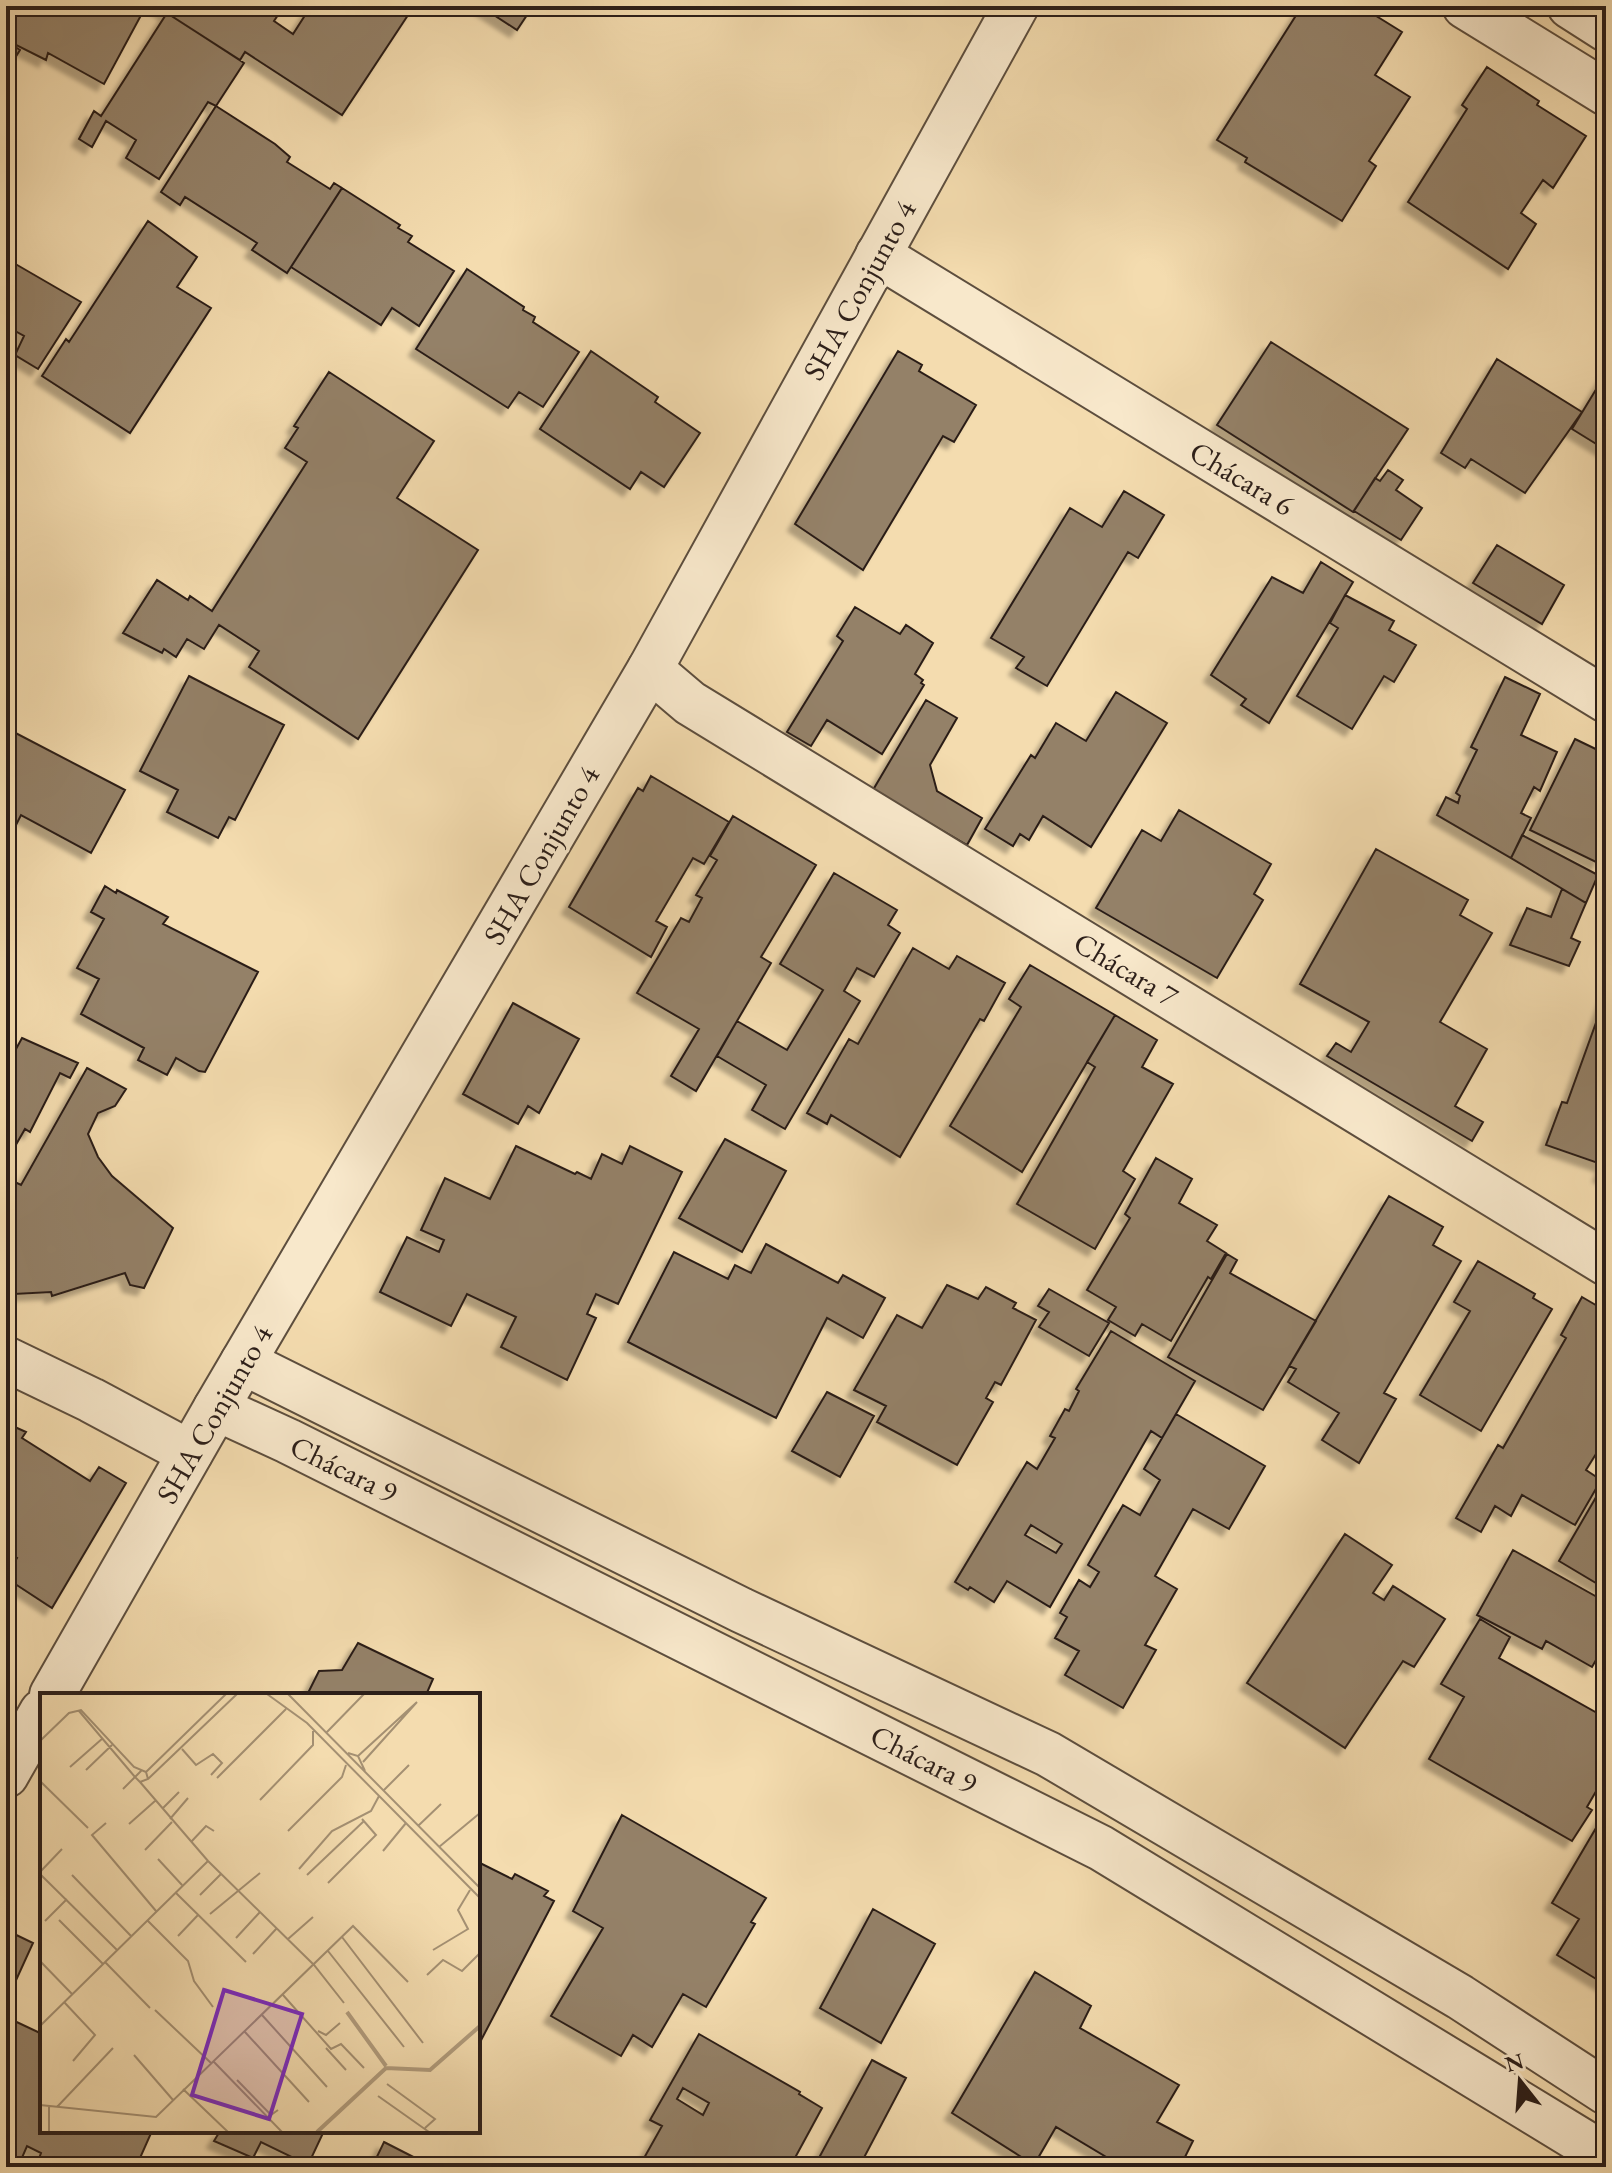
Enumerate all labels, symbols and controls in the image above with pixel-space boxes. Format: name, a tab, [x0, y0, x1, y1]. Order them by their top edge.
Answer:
street label: SHA Conjunto 4	[793, 193, 925, 387]
street label: Chácara 6	[1183, 432, 1301, 524]
street label: SHA Conjunto 4	[474, 758, 608, 951]
street label: Chácara 7	[1067, 923, 1186, 1016]
street label: SHA Conjunto 4	[147, 1317, 281, 1510]
street label: Chácara 9	[284, 1426, 404, 1512]
inset map	[40, 1693, 480, 2133]
street label: Chácara 9	[864, 1716, 984, 1802]
north arrow	[1480, 2041, 1560, 2121]
text: N	[1502, 2046, 1527, 2079]

